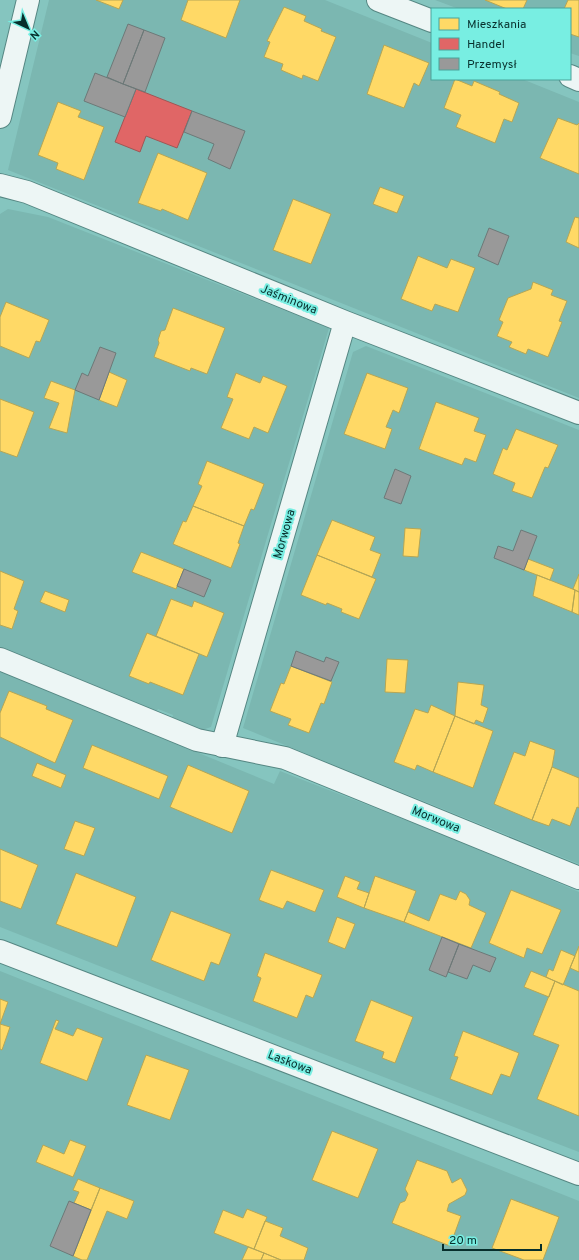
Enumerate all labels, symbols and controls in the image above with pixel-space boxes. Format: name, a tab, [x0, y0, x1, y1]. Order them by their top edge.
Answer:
north arrow	[8, 8, 48, 48]
legend	[431, 8, 571, 80]
text: Mieszkania	[467, 17, 526, 33]
text: N	[27, 27, 42, 42]
text: Handel	[467, 37, 505, 53]
text: Przemysł	[467, 57, 517, 73]
street label: Jaśminowa	[258, 281, 319, 319]
street label: Morwowa	[270, 508, 300, 561]
street label: Morwowa	[409, 803, 462, 837]
street label: Laskowa	[265, 1047, 314, 1079]
scale bar	[443, 1226, 541, 1252]
text: 20 m	[449, 1233, 477, 1249]

